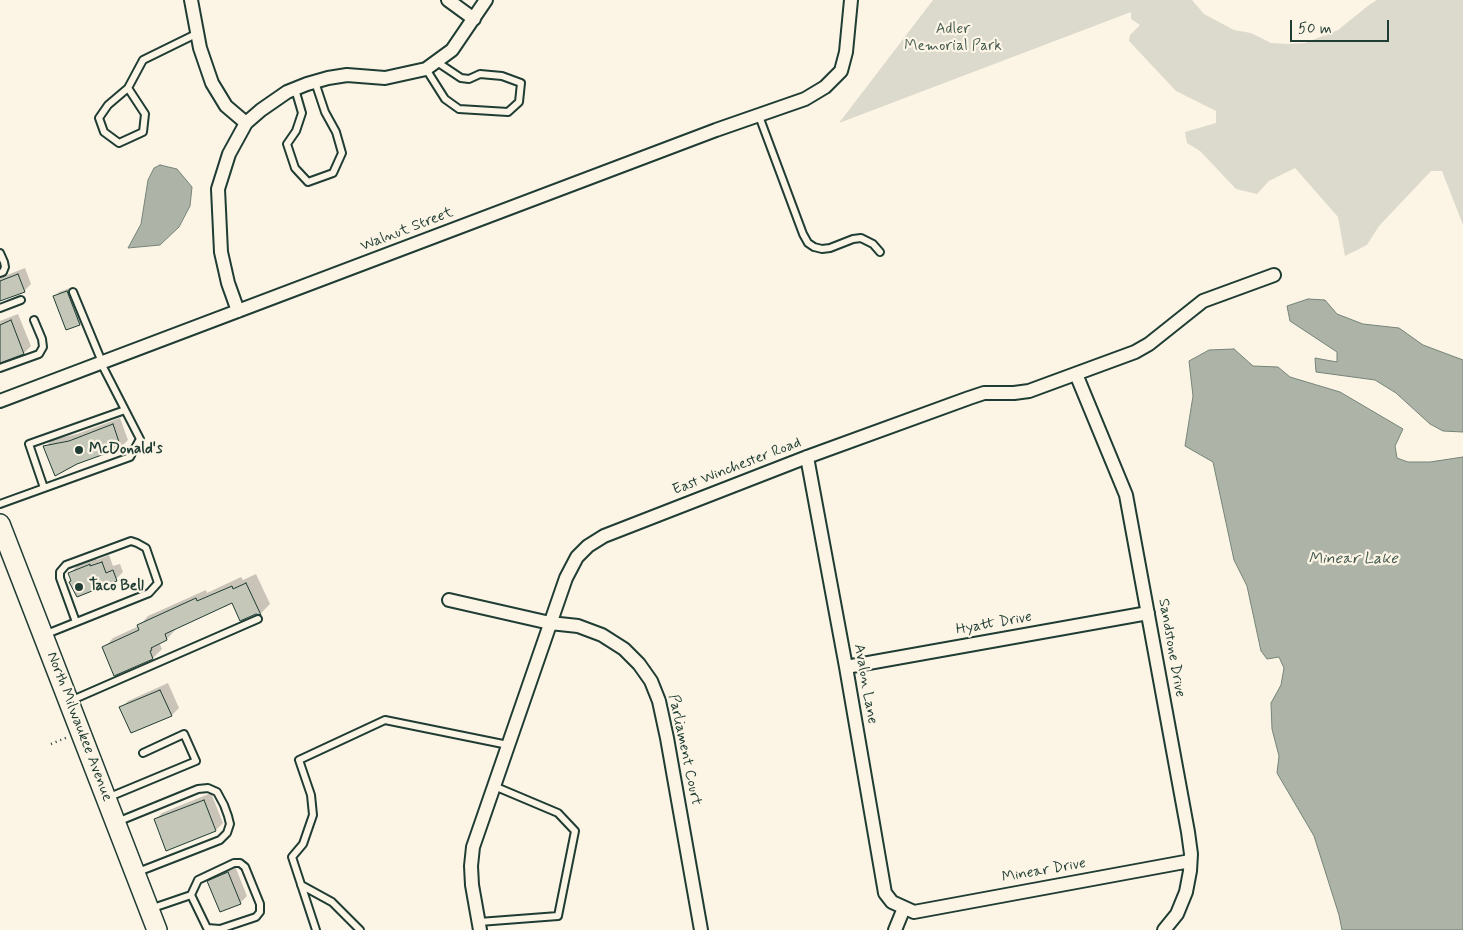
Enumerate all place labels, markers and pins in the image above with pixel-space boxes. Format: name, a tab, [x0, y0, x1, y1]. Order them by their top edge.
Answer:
place label: McDonald's	[89, 441, 163, 459]
marker: McDonald's	[73, 444, 85, 456]
place label: Taco Bell	[89, 578, 144, 596]
marker: Taco Bell	[73, 581, 85, 593]

